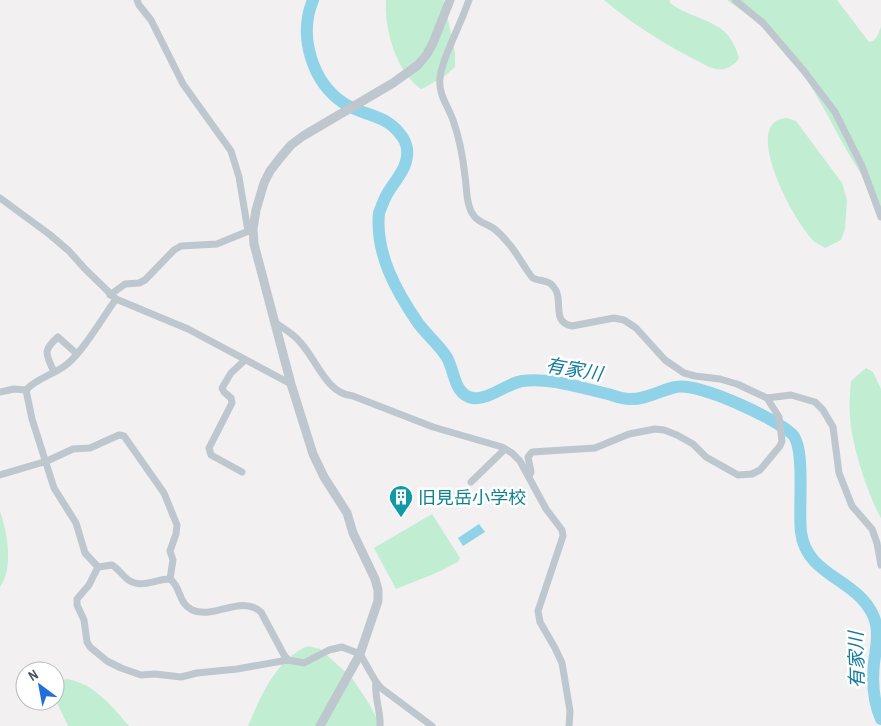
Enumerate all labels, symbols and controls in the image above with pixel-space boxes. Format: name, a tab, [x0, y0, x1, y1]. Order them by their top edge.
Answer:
water label: 有家川	[544, 351, 606, 387]
building icon: 旧見岳小学校	[388, 484, 414, 518]
place label: 旧見岳小学校	[418, 485, 526, 510]
water label: 有家川	[842, 629, 869, 689]
north arrow	[15, 661, 65, 711]
text: N	[25, 665, 41, 685]

